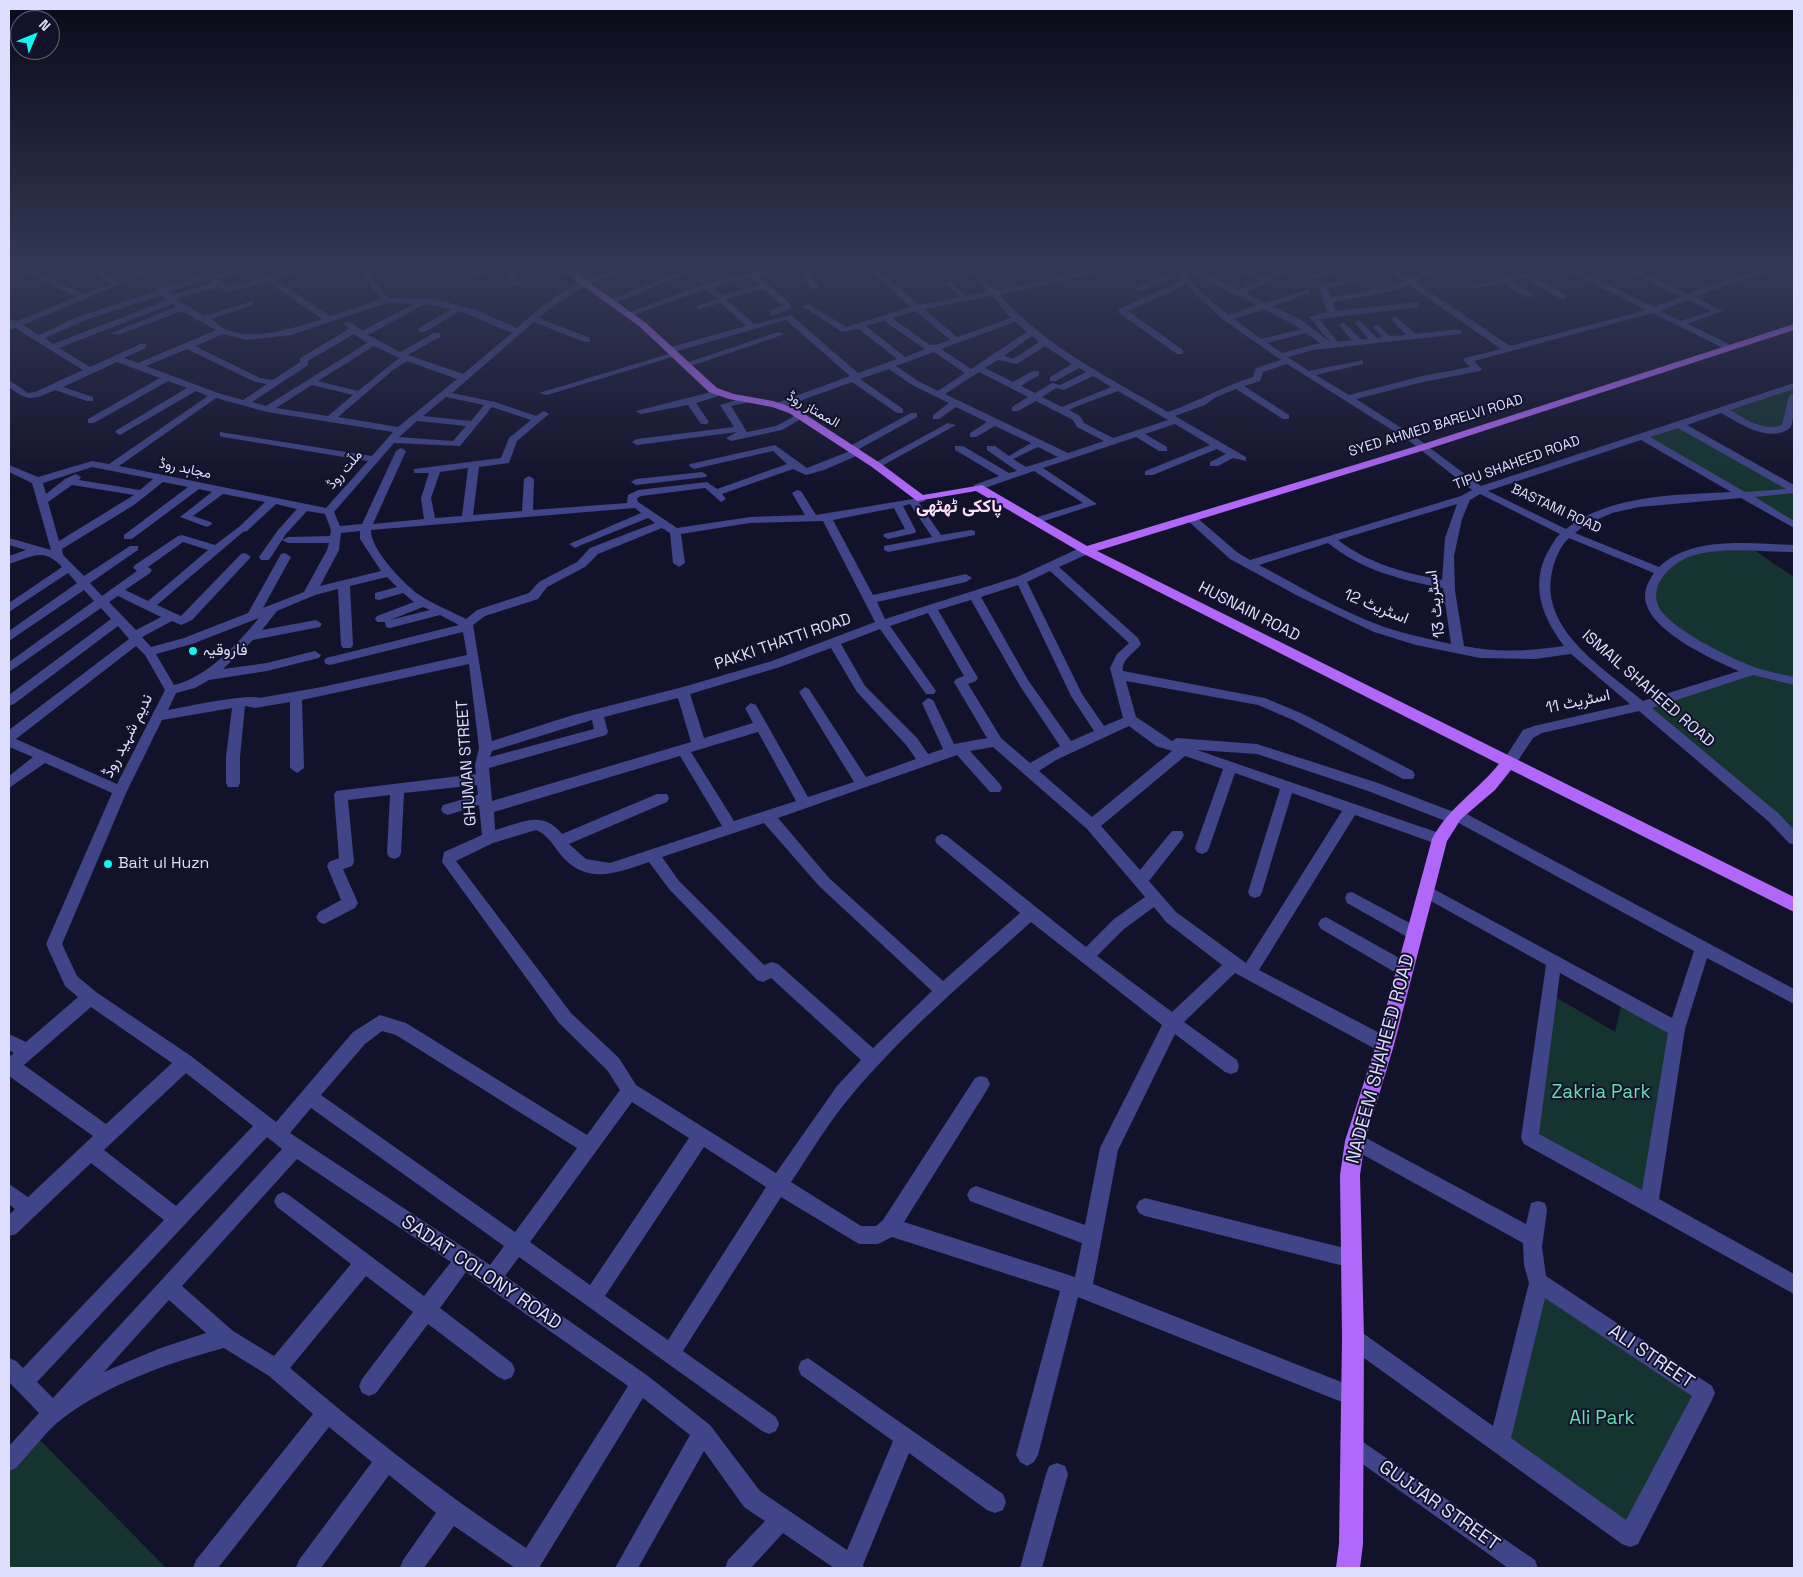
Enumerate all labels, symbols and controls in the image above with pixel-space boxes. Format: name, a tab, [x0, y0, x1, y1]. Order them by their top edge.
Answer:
north arrow	[10, 10, 60, 60]
text: N	[35, 15, 55, 35]
street label: الممتاز روڈ	[784, 388, 842, 432]
street label: SYED AHMED BARELVI ROAD	[1347, 391, 1525, 461]
street label: TIPU SHAHEED ROAD	[1451, 432, 1583, 494]
street label: ملّت روڈ	[324, 447, 366, 493]
street label: مجاہد روڈ	[157, 455, 213, 483]
street label: BASTAMI ROAD	[1508, 481, 1604, 537]
district label: پاککی ٹھٹھی	[916, 496, 1002, 518]
street label: اسٹریٹ 13	[1422, 569, 1450, 639]
street label: HUSNAIN ROAD	[1195, 578, 1303, 646]
street label: اسٹریٹ 12	[1341, 585, 1411, 629]
street label: PAKKI THATTI ROAD	[712, 610, 854, 674]
street label: ISMAIL SHAHEED ROAD	[1578, 626, 1718, 752]
place label: فاروقیہ	[203, 641, 247, 661]
marker: فاروقیہ	[187, 645, 199, 657]
street label: اسٹریٹ 11	[1544, 686, 1612, 718]
street label: ندیم شہید روڈ	[99, 691, 157, 781]
street label: GHUMAN STREET	[453, 699, 481, 827]
place label: Bait ul Huzn	[118, 854, 209, 874]
marker: Bait ul Huzn	[102, 858, 114, 870]
street label: NADEEM SHAHEED ROAD	[1342, 952, 1420, 1166]
park label: Zakria Park	[1551, 1082, 1651, 1104]
street label: SADAT COLONY ROAD	[397, 1211, 565, 1335]
street label: ALI STREET	[1604, 1320, 1698, 1394]
park label: Ali Park	[1569, 1408, 1635, 1430]
street label: GUJJAR STREET	[1374, 1456, 1504, 1556]

